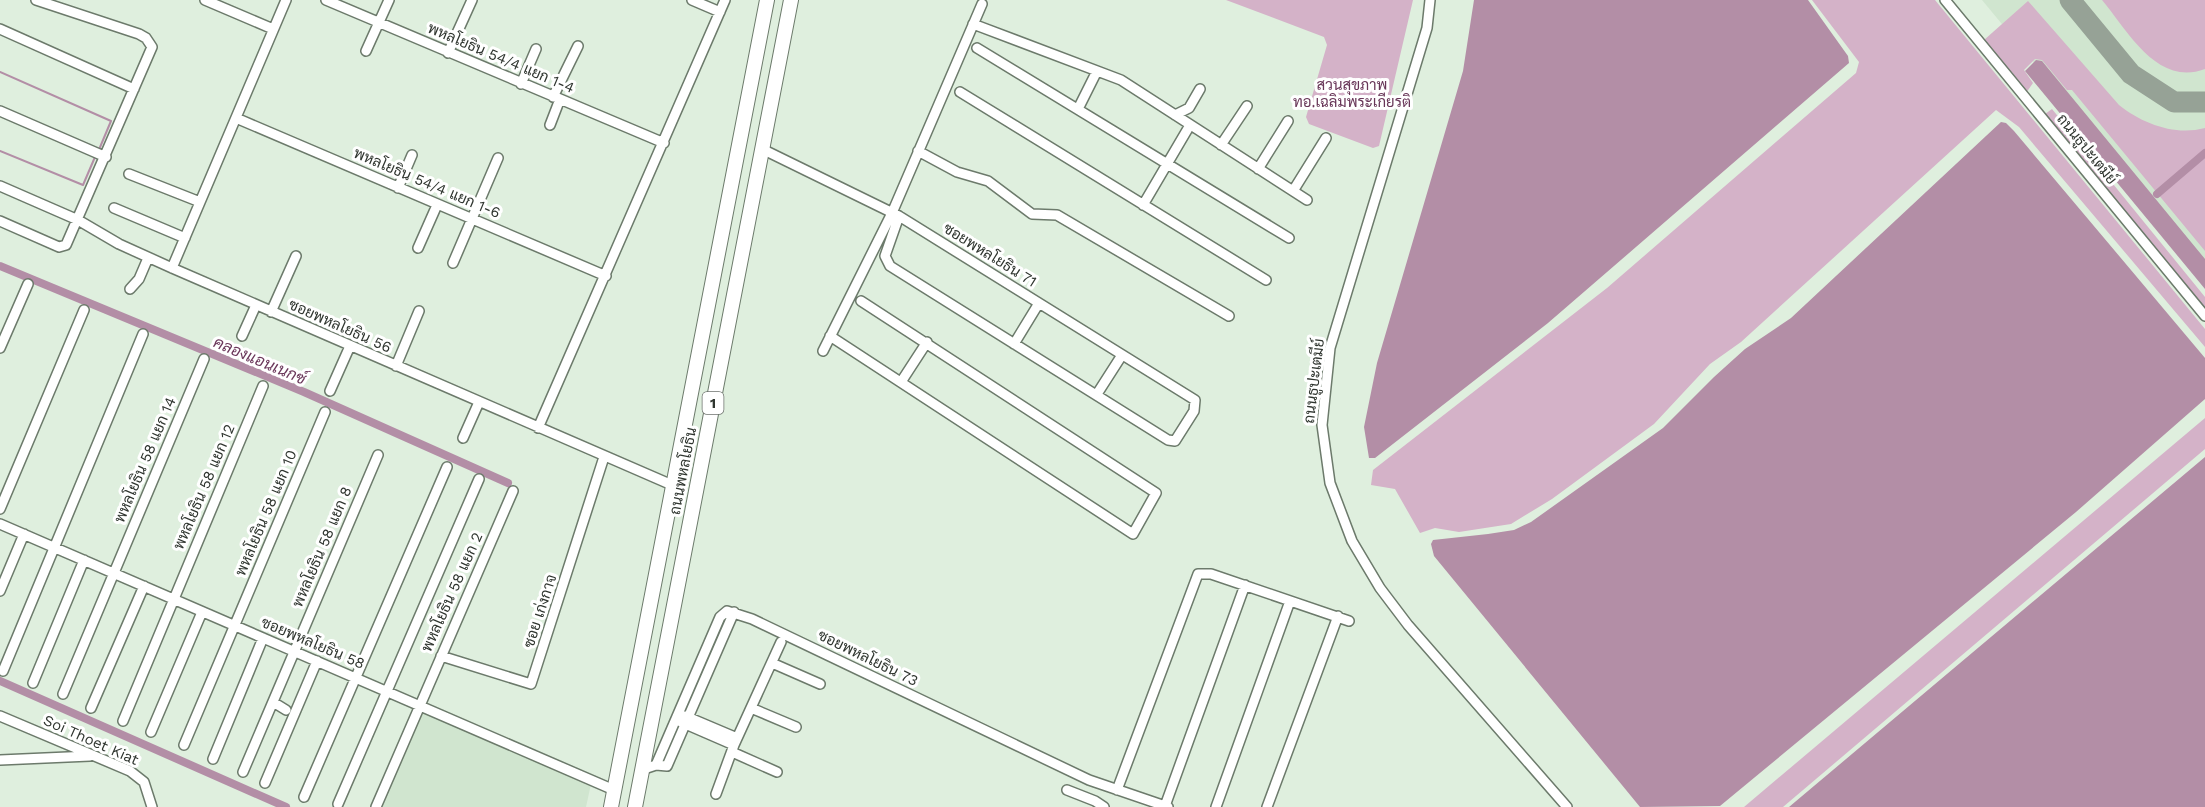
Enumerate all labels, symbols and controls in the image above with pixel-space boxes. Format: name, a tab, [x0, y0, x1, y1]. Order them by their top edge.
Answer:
street label: พหลโยธิน 54/4 แยก 1-4	[425, 18, 577, 97]
park label: สวนสุขภาพ ทอ.เฉลิมพระเกียรติ	[1293, 76, 1411, 111]
street label: ถนนธูปะเตมีย์	[2052, 110, 2122, 188]
street label: พหลโยธิน 54/4 แยก 1-6	[351, 143, 503, 222]
street label: ซอยพหลโยธิน 71	[940, 218, 1040, 291]
street label: ซอยพหลโยธิน 56	[286, 294, 395, 357]
water label: คลองแอนเนกซ์	[211, 330, 312, 389]
street label: ถนนธูปะเตมีย์	[1299, 337, 1329, 425]
road number: 1	[702, 392, 724, 414]
street label: พหลโยธิน 58 แยก 14	[109, 394, 180, 526]
street label: พหลโยธิน 58 แยก 12	[169, 421, 239, 552]
street label: ถนนพหลโยธิน	[665, 425, 700, 516]
street label: พหลโยธิน 58 แยก 10	[230, 447, 301, 579]
street label: พหลโยธิน 58 แยก 8	[288, 484, 356, 610]
street label: พหลโยธิน 58 แยก 2	[417, 529, 486, 655]
street label: ซอย เก่งกาจ	[519, 572, 560, 650]
street label: ซอยพหลโยธิน 58	[259, 612, 368, 673]
street label: ซอยพหลโยธิน 73	[815, 625, 922, 690]
street label: Soi Thoet Kiat	[41, 711, 142, 769]

